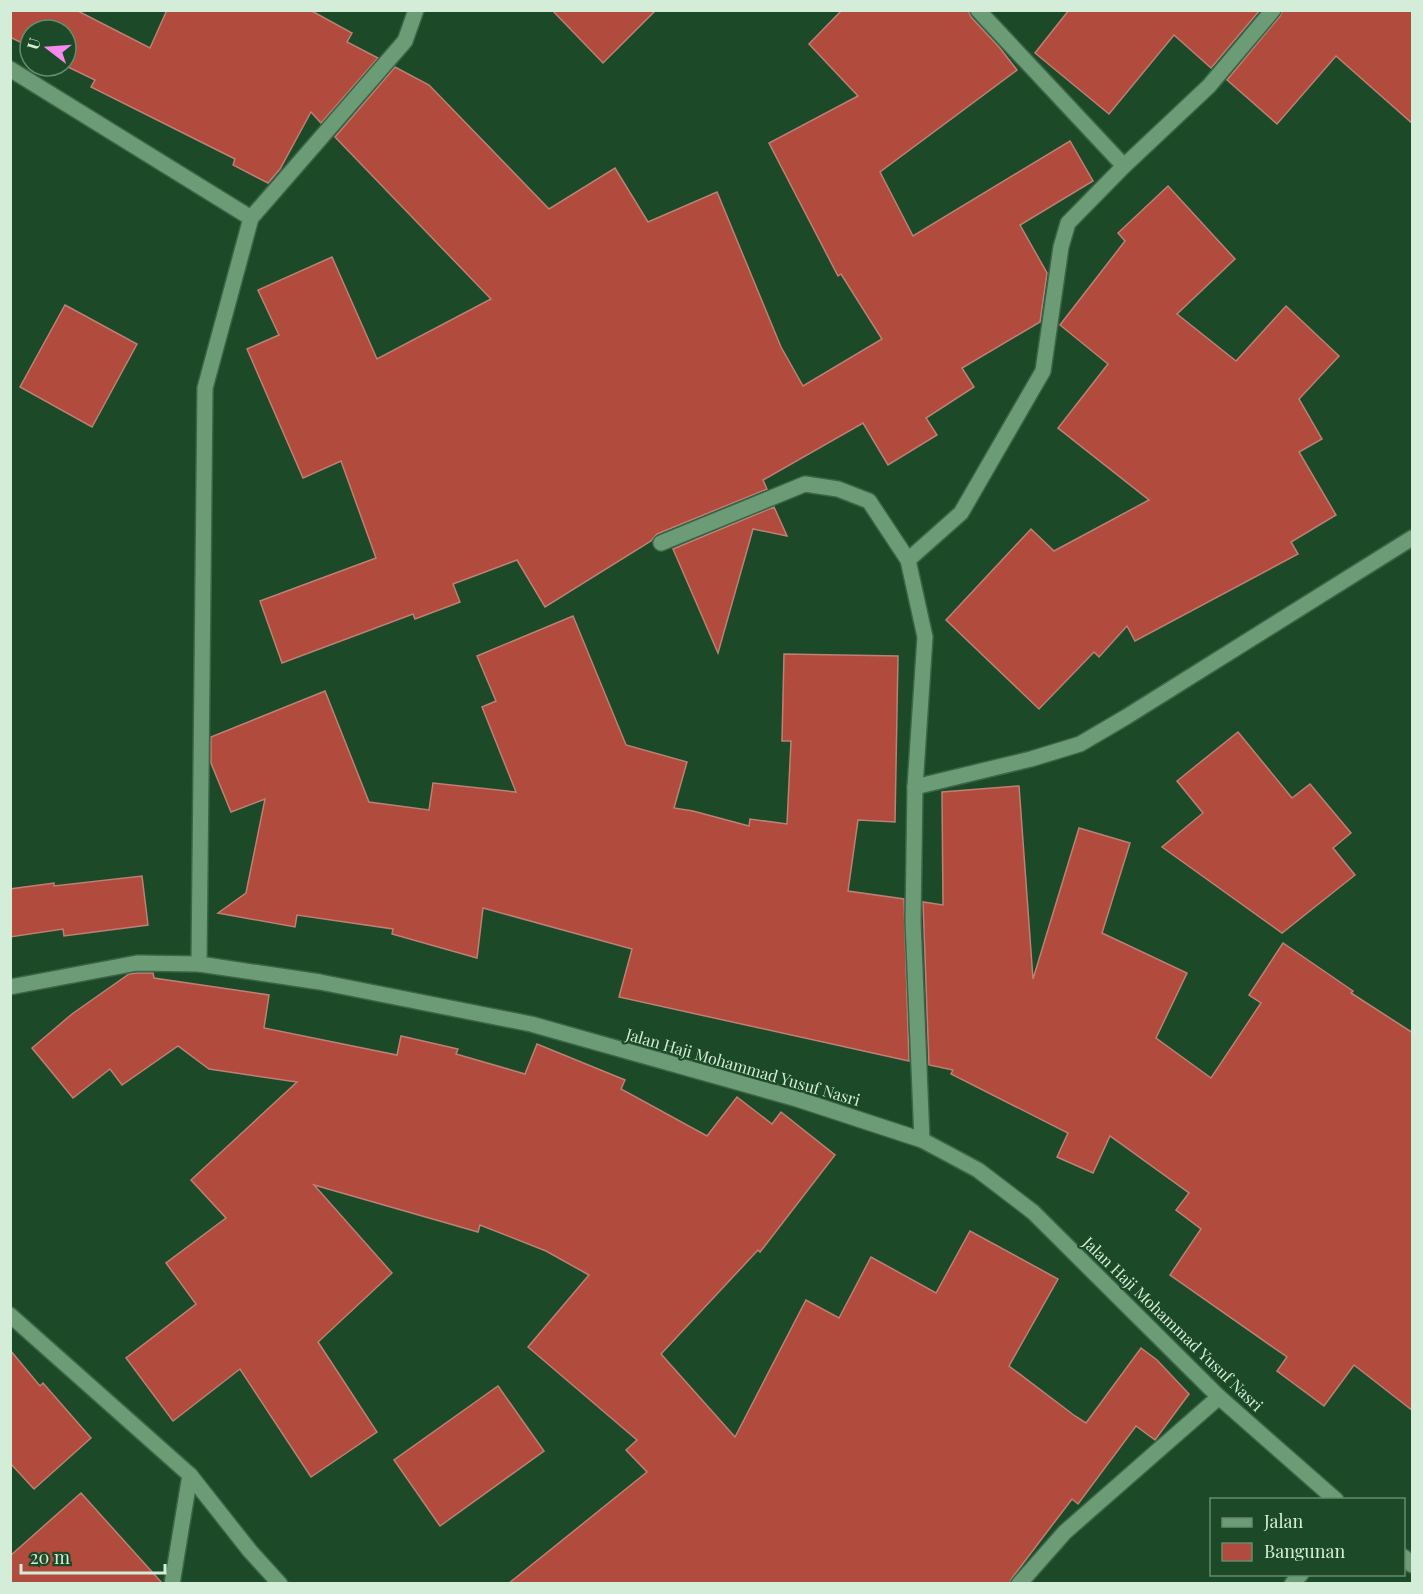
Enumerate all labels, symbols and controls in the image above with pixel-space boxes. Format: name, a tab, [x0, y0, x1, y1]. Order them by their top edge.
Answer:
north arrow	[18, 18, 78, 78]
text: U	[22, 35, 45, 52]
street label: Jalan Haji Mohammad Yusuf Nasri	[623, 1023, 863, 1110]
street label: Jalan Haji Mohammad Yusuf Nasri	[1078, 1231, 1268, 1416]
legend	[1210, 1498, 1405, 1576]
text: Jalan	[1263, 1509, 1304, 1533]
scale bar	[21, 1537, 165, 1575]
text: Bangunan	[1264, 1539, 1345, 1563]
text: 20 m	[30, 1545, 70, 1569]

